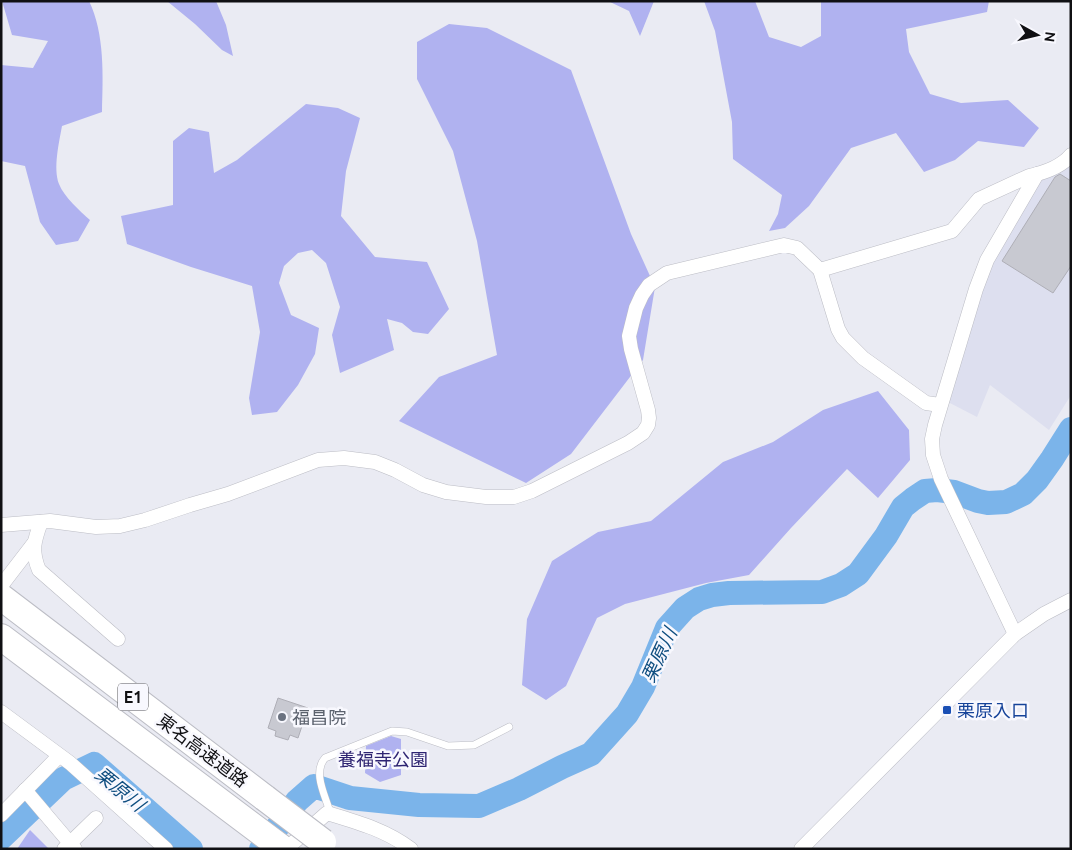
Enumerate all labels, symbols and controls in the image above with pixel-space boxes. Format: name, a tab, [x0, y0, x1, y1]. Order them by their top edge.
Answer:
north arrow	[1012, 10, 1062, 60]
text: N	[1041, 31, 1059, 43]
water label: 栗原川	[637, 623, 682, 685]
road number: E1	[118, 684, 148, 710]
place label: 栗原入口	[957, 700, 1029, 720]
marker: 栗原入口	[941, 704, 953, 716]
place label: 福昌院	[292, 707, 346, 727]
street label: 東名高速道路	[154, 710, 252, 790]
marker: 福昌院	[276, 711, 288, 723]
park label: 養福寺公園	[338, 749, 428, 769]
water label: 栗原川	[91, 763, 151, 817]

